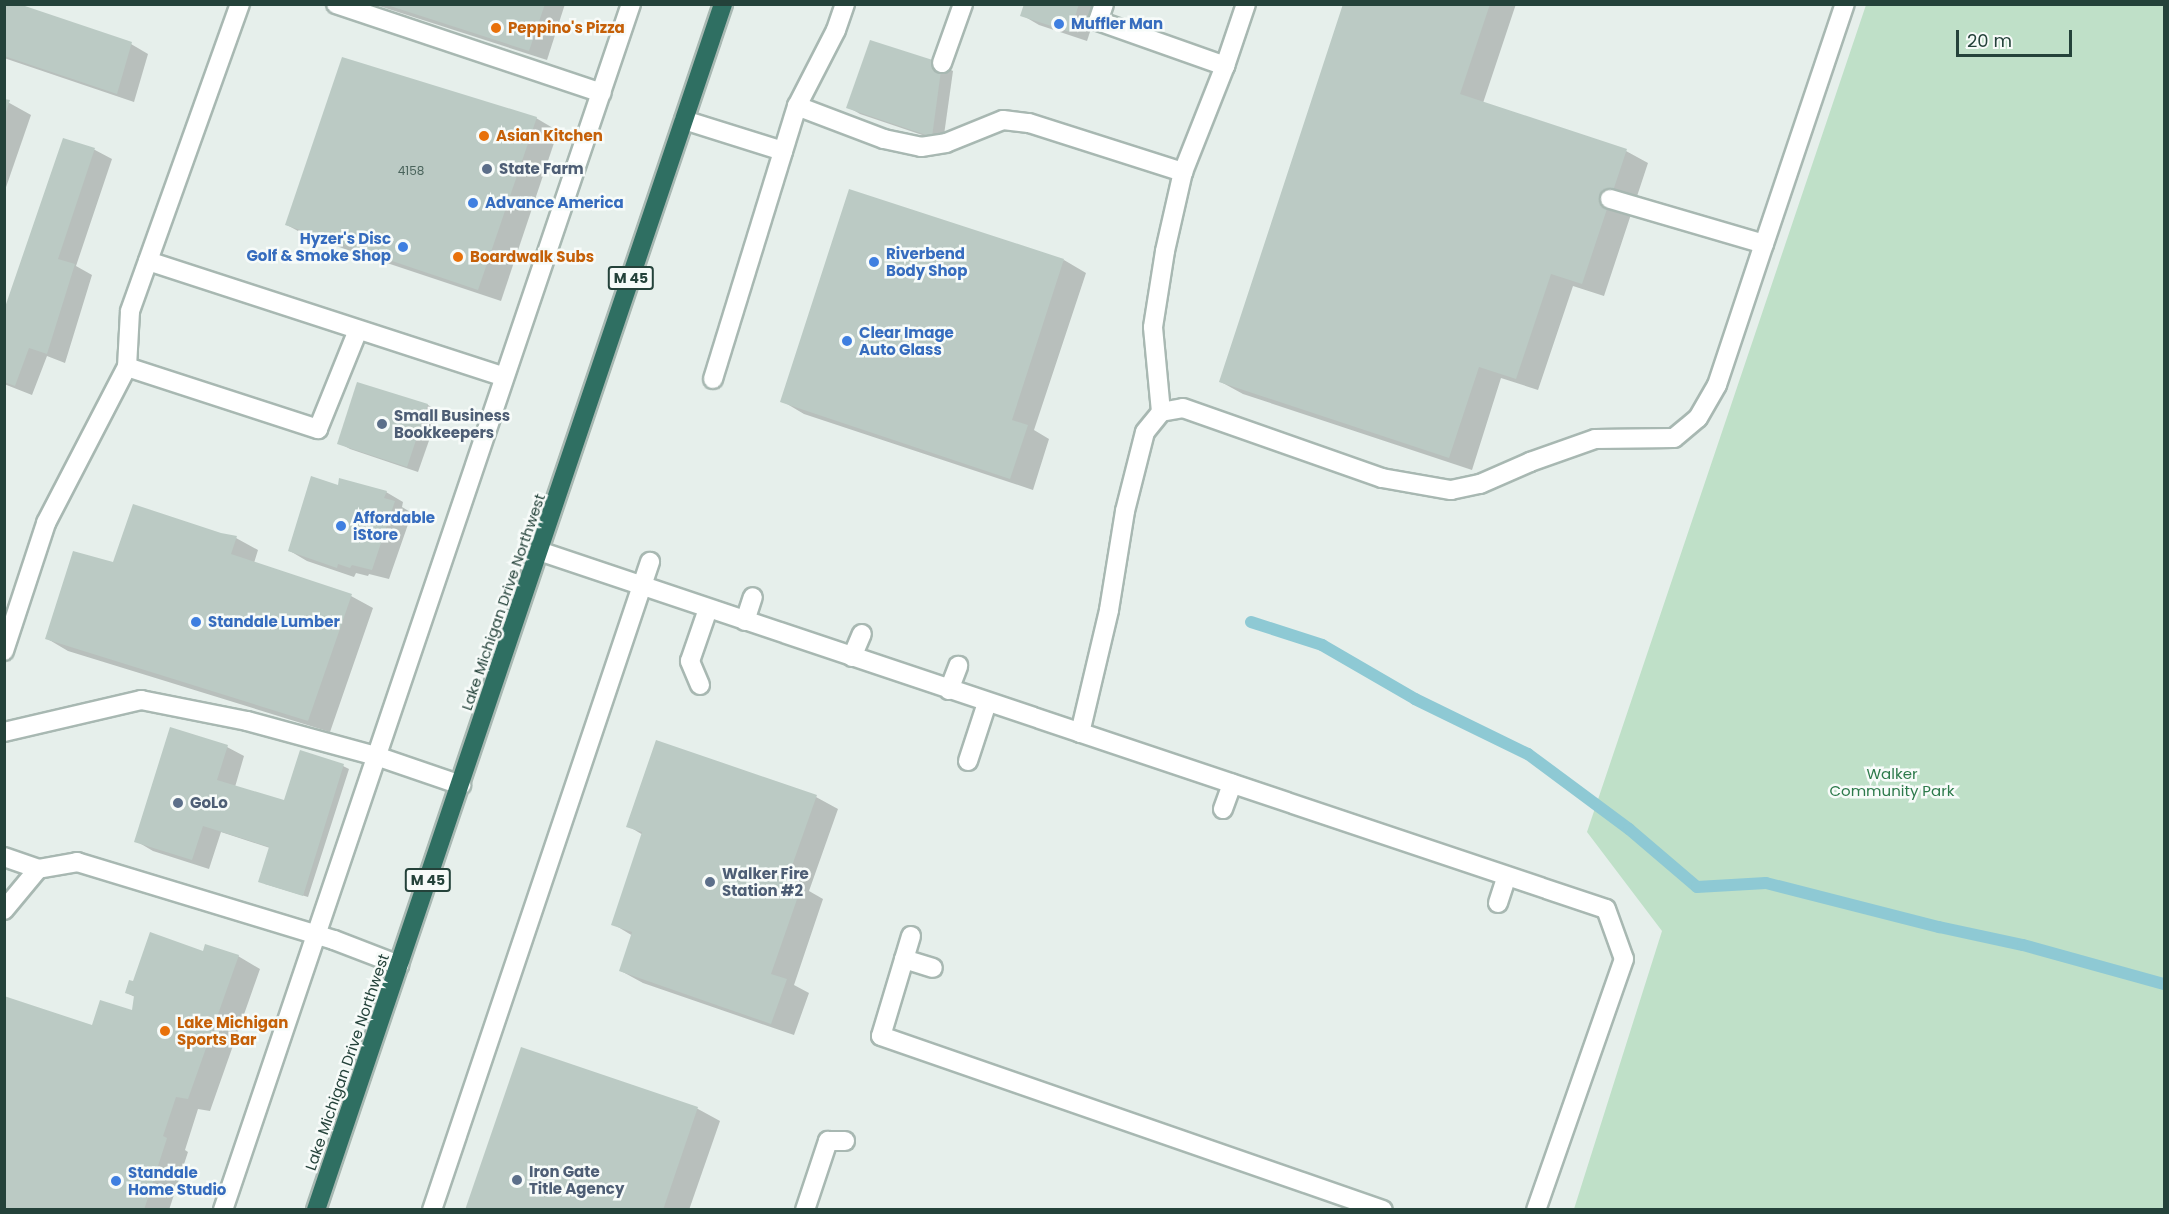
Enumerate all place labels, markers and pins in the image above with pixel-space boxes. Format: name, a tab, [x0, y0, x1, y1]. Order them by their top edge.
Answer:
place label: Muffler Man	[1071, 15, 1163, 33]
marker: Muffler Man	[1052, 17, 1066, 31]
place label: Peppino's Pizza	[508, 19, 625, 37]
marker: Peppino's Pizza	[489, 21, 503, 35]
place label: Asian Kitchen	[496, 127, 603, 145]
marker: Asian Kitchen	[477, 129, 491, 143]
place label: State Farm	[499, 160, 584, 178]
marker: State Farm	[480, 162, 494, 176]
place label: Advance America	[485, 194, 624, 212]
marker: Advance America	[466, 196, 480, 210]
place label: Hyzer's Disc Golf & Smoke Shop	[246, 229, 391, 264]
marker: Hyzer's Disc Golf & Smoke Shop	[396, 240, 410, 254]
place label: Riverbend Body Shop	[886, 244, 967, 279]
place label: Boardwalk Subs	[470, 248, 594, 266]
marker: Boardwalk Subs	[451, 250, 465, 264]
marker: Riverbend Body Shop	[867, 255, 881, 269]
place label: Clear Image Auto Glass	[859, 323, 954, 358]
marker: Clear Image Auto Glass	[840, 334, 854, 348]
place label: Small Business Bookkeepers	[394, 406, 510, 441]
marker: Small Business Bookkeepers	[375, 417, 389, 431]
place label: Affordable iStore	[353, 508, 435, 543]
marker: Affordable iStore	[334, 519, 348, 533]
place label: Standale Lumber	[208, 613, 340, 631]
marker: Standale Lumber	[189, 615, 203, 629]
place label: GoLo	[190, 794, 228, 812]
marker: GoLo	[171, 796, 185, 810]
place label: Walker Fire Station #2	[722, 864, 809, 899]
marker: Walker Fire Station #2	[703, 875, 717, 889]
place label: Lake Michigan Sports Bar	[177, 1013, 288, 1048]
marker: Lake Michigan Sports Bar	[158, 1024, 172, 1038]
place label: Iron Gate Title Agency	[529, 1162, 624, 1197]
place label: Standale Home Studio	[128, 1163, 226, 1198]
marker: Iron Gate Title Agency	[510, 1173, 524, 1187]
marker: Standale Home Studio	[109, 1174, 123, 1188]

